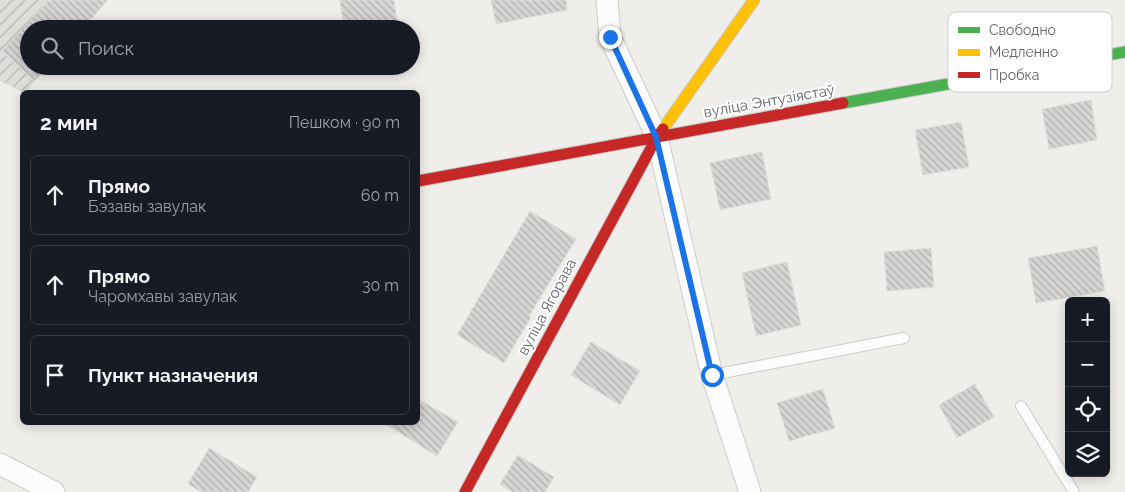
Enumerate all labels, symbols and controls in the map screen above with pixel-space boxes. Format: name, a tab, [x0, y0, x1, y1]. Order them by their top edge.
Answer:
legend	[948, 12, 1112, 92]
search box	[20, 20, 420, 75]
text: Свободно	[989, 22, 1056, 38]
route end	[599, 26, 622, 49]
icon: search	[38, 34, 66, 62]
text: Поиск	[78, 37, 134, 59]
text: Медленно	[989, 44, 1058, 60]
text: Пробка	[989, 67, 1039, 83]
street label: вуліца Энтузіястаў	[702, 81, 836, 121]
text: 2 мин	[40, 110, 98, 135]
text: Пешком · 90 m	[289, 113, 400, 132]
text: Прямо	[88, 175, 150, 197]
icon: ahead	[41, 181, 69, 209]
text: 60 m	[361, 186, 399, 205]
text: Бэзавы завулак	[88, 197, 206, 216]
street label: вуліца Ягорава	[514, 256, 580, 358]
text: Прямо	[88, 265, 150, 287]
icon: ahead	[41, 271, 69, 299]
text: 30 m	[362, 276, 399, 295]
text: Чаромхавы завулак	[88, 287, 237, 306]
map controls	[1065, 297, 1110, 477]
button: +	[1065, 297, 1110, 342]
button: −	[1065, 342, 1110, 387]
icon: arrive	[41, 361, 69, 389]
text: Пункт назначения	[88, 364, 258, 386]
route start	[701, 364, 724, 387]
button: locate	[1065, 387, 1110, 432]
button: layers	[1065, 432, 1110, 477]

